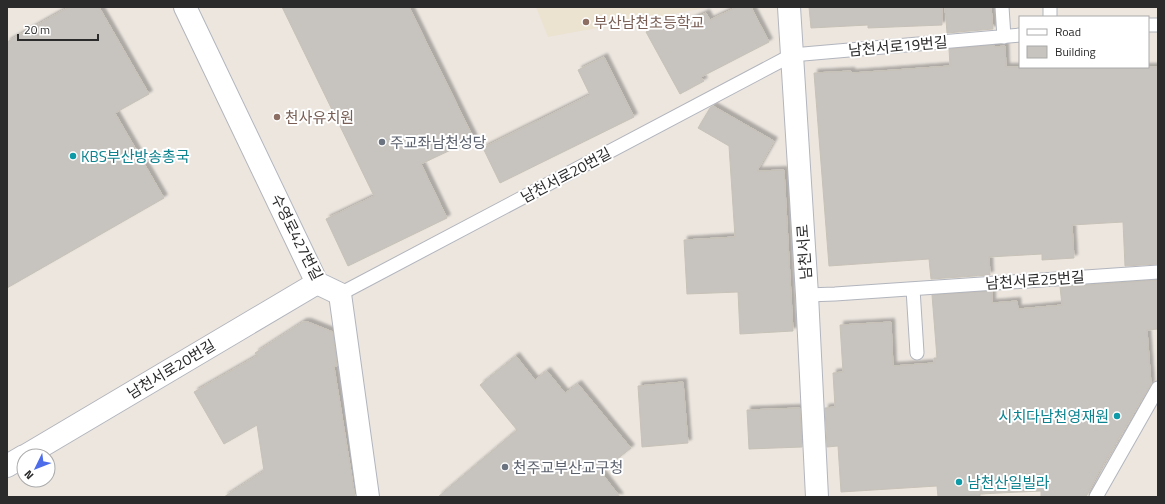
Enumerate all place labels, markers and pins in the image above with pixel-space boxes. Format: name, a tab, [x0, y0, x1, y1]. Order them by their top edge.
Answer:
place label: 부산남천초등학교	[594, 11, 704, 34]
marker: 부산남천초등학교	[581, 17, 591, 27]
place label: 천사유치원	[285, 106, 354, 129]
marker: 천사유치원	[272, 112, 282, 122]
place label: 주교좌남천성당	[390, 131, 487, 154]
marker: 주교좌남천성당	[377, 137, 387, 147]
place label: KBS부산방송총국	[81, 145, 190, 168]
marker: KBS부산방송총국	[68, 151, 78, 161]
place label: 시치다남천영재원	[999, 405, 1109, 428]
marker: 시치다남천영재원	[1112, 411, 1122, 421]
place label: 천주교부산교구청	[513, 456, 623, 479]
marker: 천주교부산교구청	[500, 462, 510, 472]
place label: 남천산일빌라	[967, 471, 1050, 494]
marker: 남천산일빌라	[954, 477, 964, 487]

